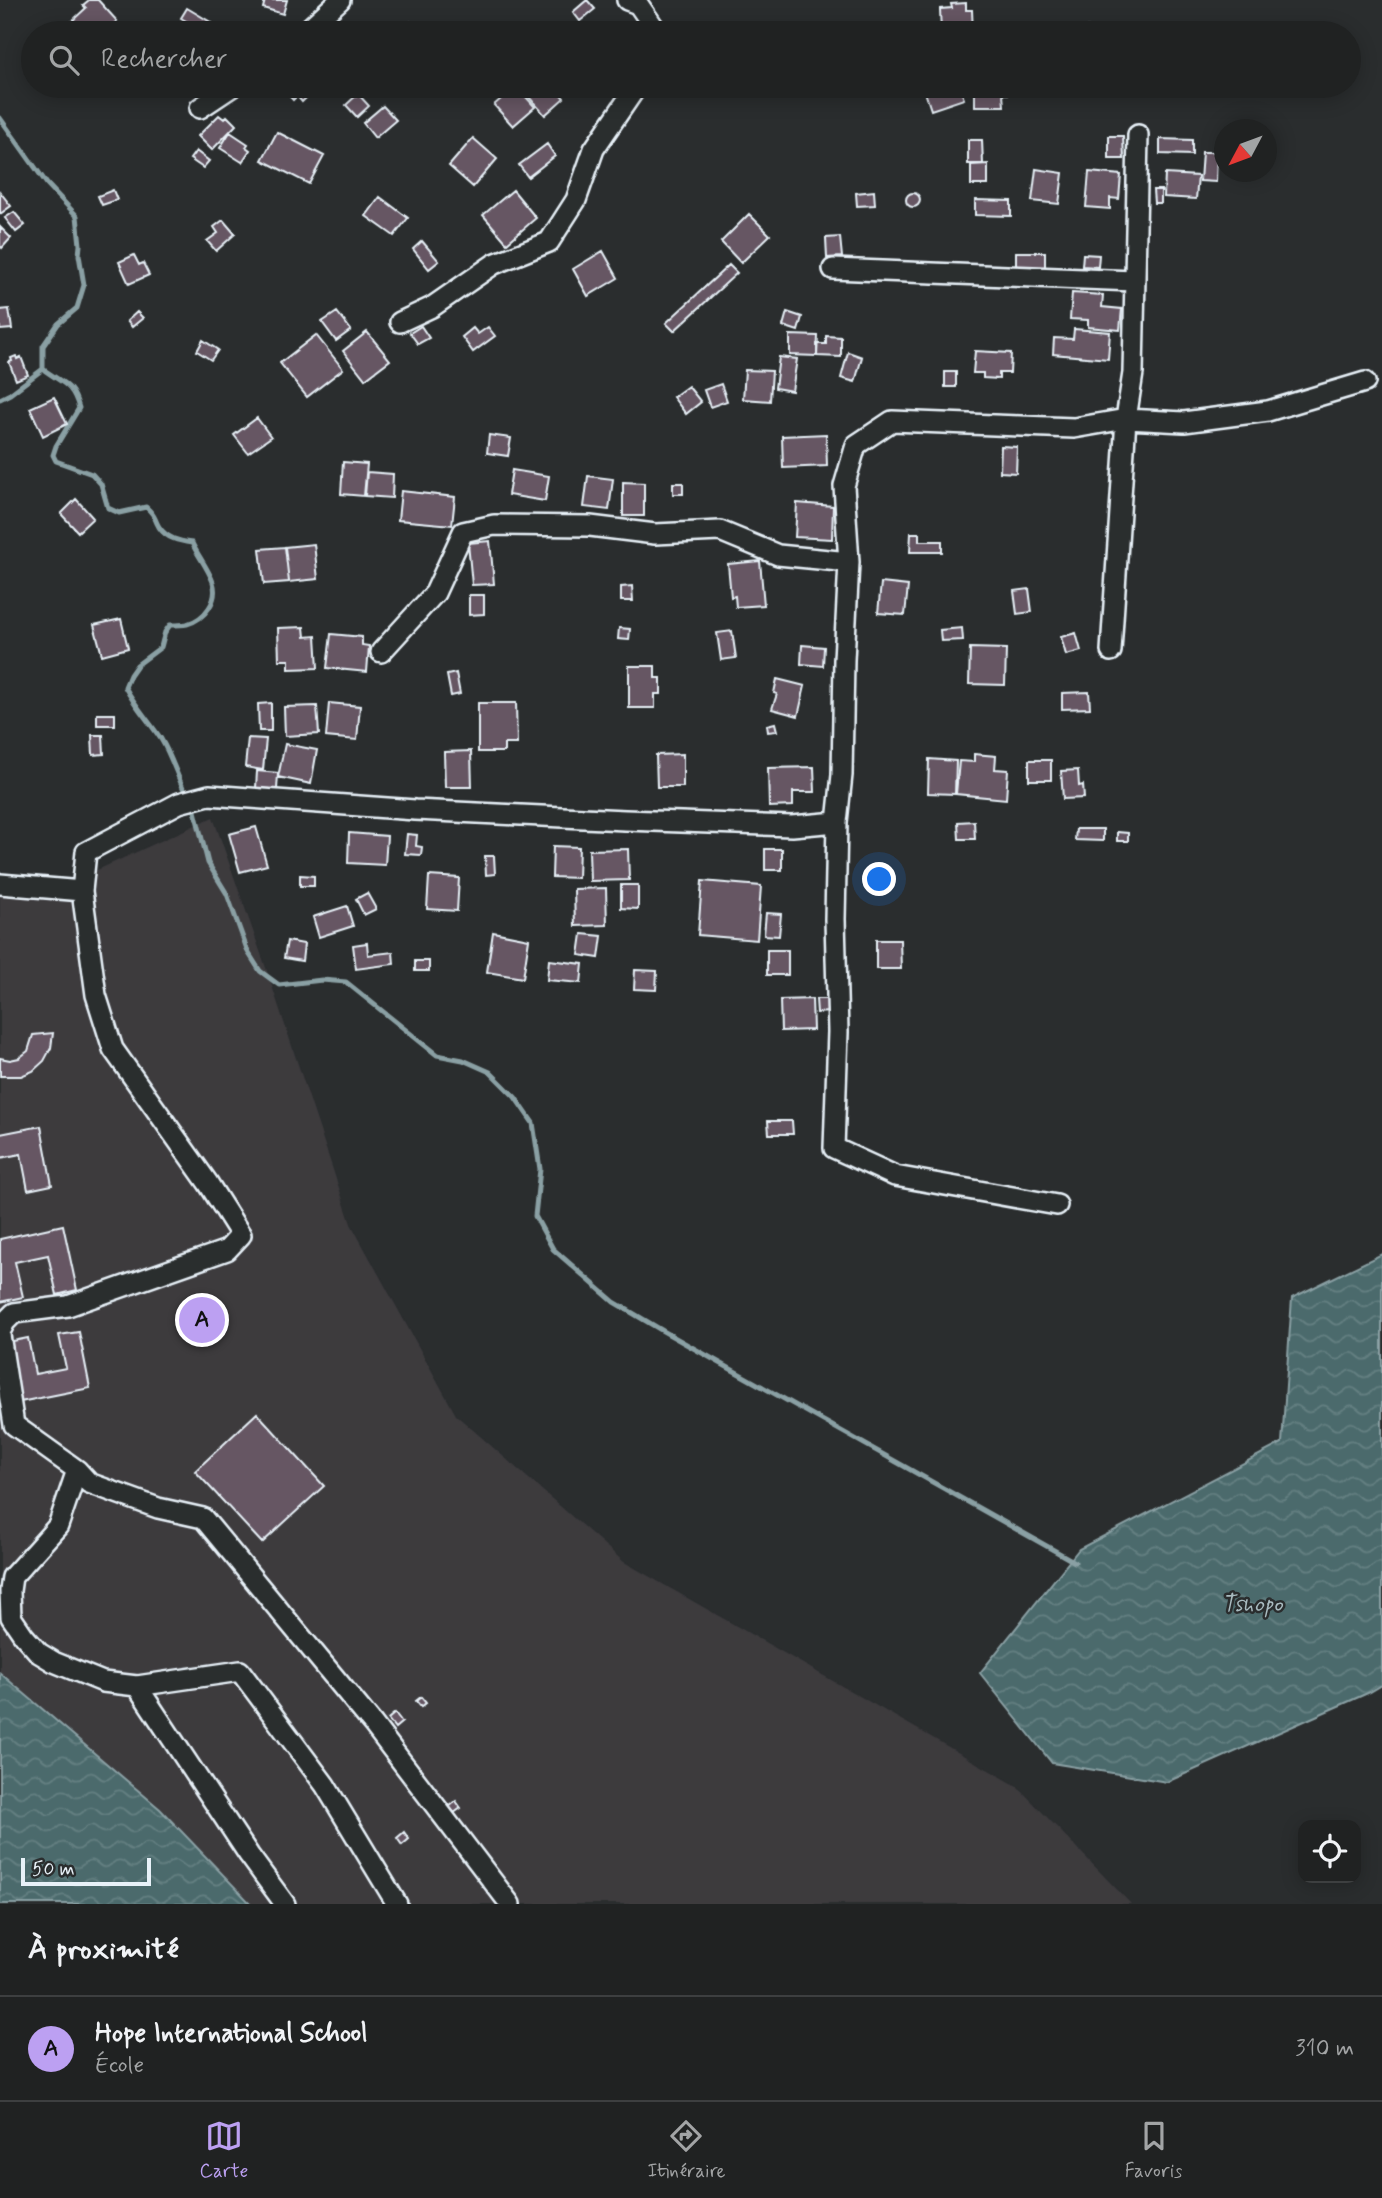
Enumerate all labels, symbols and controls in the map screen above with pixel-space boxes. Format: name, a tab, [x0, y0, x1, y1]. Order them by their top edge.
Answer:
search box	[21, 21, 1361, 98]
icon: search	[45, 41, 83, 79]
text: Rechercher	[101, 43, 227, 77]
north arrow	[1214, 119, 1277, 182]
your location	[862, 862, 896, 896]
pin: A	[179, 1294, 225, 1346]
water label: Tshopo	[1221, 1590, 1283, 1620]
map controls	[1298, 1820, 1361, 1883]
button: locate	[1298, 1820, 1361, 1883]
scale bar	[21, 1855, 150, 1887]
text: 50 m	[32, 1857, 75, 1882]
text: À proximité	[28, 1930, 179, 1969]
text: Hope International School	[95, 2017, 367, 2051]
text: A	[43, 2034, 59, 2064]
text: 310 m	[1295, 2034, 1354, 2064]
text: École	[95, 2051, 144, 2081]
tab: Carte	[200, 2117, 248, 2184]
tab: Itinéraire	[647, 2117, 725, 2184]
tab: Favoris	[1125, 2117, 1182, 2184]

